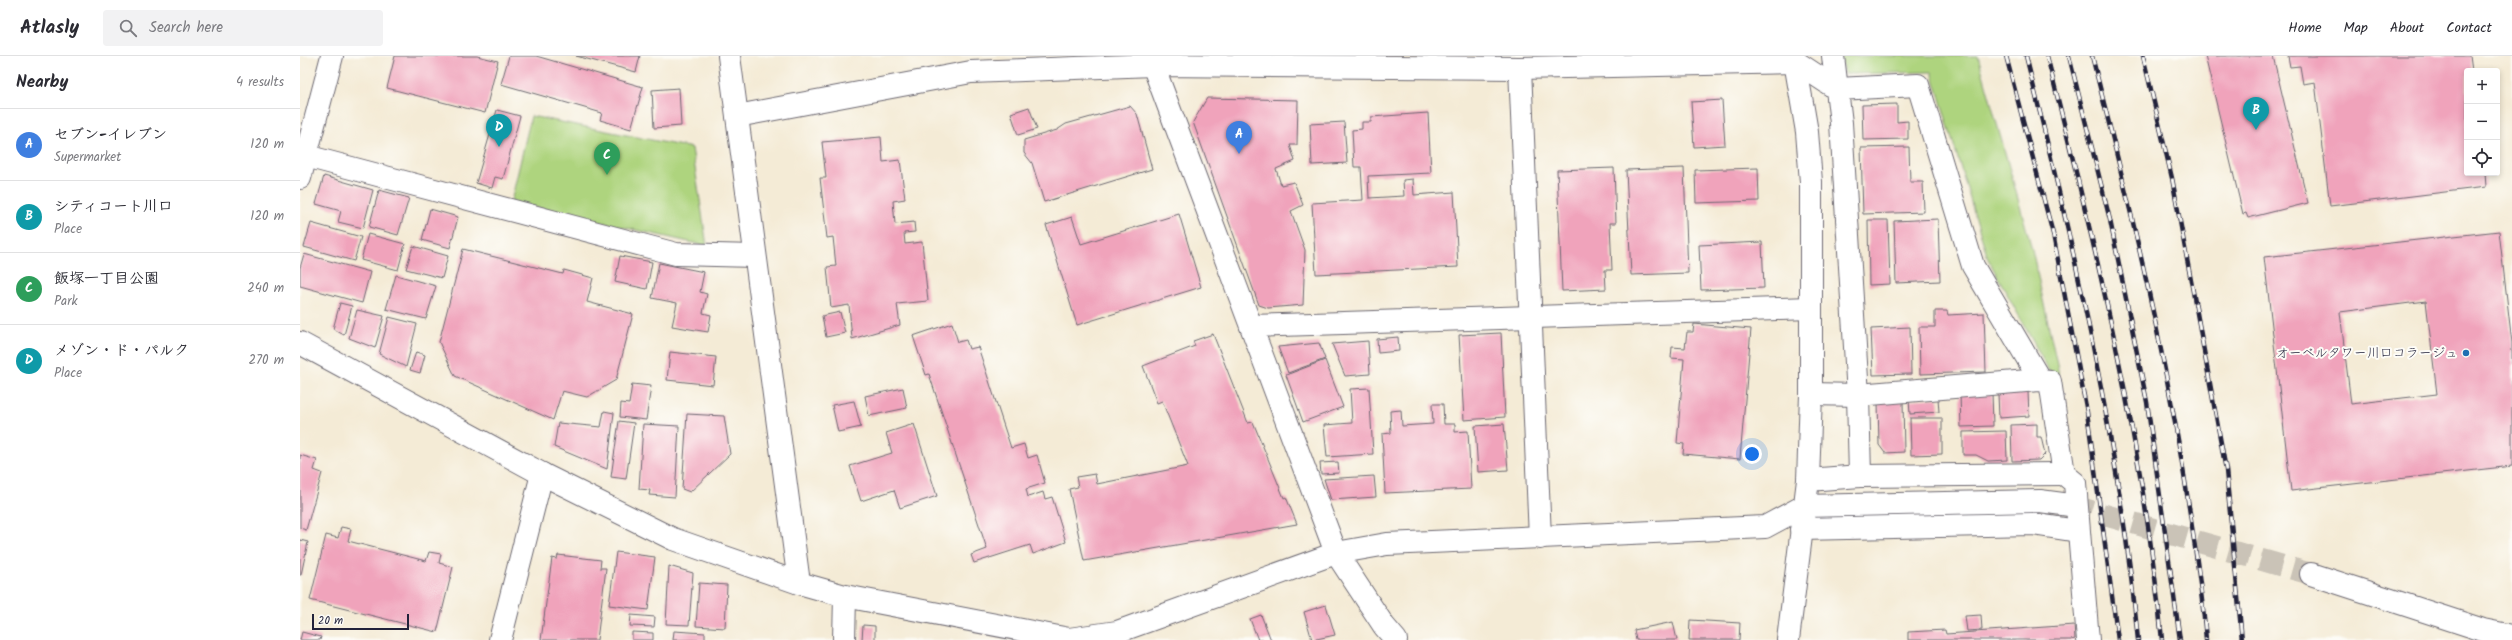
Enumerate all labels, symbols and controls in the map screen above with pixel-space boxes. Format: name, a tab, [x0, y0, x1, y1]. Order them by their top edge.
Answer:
search box	[103, 10, 383, 46]
text: Atlasly	[20, 13, 79, 43]
text: Search here	[149, 16, 223, 40]
icon: search	[117, 17, 139, 39]
text: Home	[2288, 17, 2322, 39]
text: Map	[2344, 17, 2368, 39]
text: About	[2390, 17, 2424, 39]
text: Contact	[2446, 17, 2492, 39]
map controls	[2464, 68, 2500, 176]
button: +	[2464, 68, 2500, 104]
text: Nearby	[16, 69, 68, 96]
text: 4 results	[236, 72, 284, 93]
pin: B	[2243, 97, 2269, 130]
button: −	[2464, 104, 2500, 140]
pin: D	[486, 114, 512, 147]
pin: A	[1226, 121, 1252, 154]
text: セブン-イレブン	[54, 123, 167, 147]
text: A	[25, 134, 33, 155]
text: 120 m	[250, 134, 284, 155]
button: locate	[2464, 140, 2500, 176]
pin: C	[594, 142, 620, 175]
text: Supermarket	[54, 147, 121, 168]
text: シティコート川口	[54, 195, 173, 219]
text: B	[25, 206, 33, 227]
text: 120 m	[250, 206, 284, 227]
text: Place	[54, 219, 82, 240]
text: 飯塚一丁目公園	[54, 267, 159, 291]
text: C	[25, 278, 33, 299]
text: 240 m	[247, 278, 284, 299]
text: Park	[54, 291, 78, 312]
text: メゾン・ド・パルク	[54, 339, 189, 363]
place label: オーベルタワー川口コラージュ	[2276, 343, 2458, 364]
marker: オーベルタワー川口コラージュ	[2461, 348, 2471, 358]
text: D	[25, 350, 33, 371]
text: 270 m	[248, 350, 284, 371]
text: Place	[54, 363, 82, 384]
your location	[1742, 444, 1762, 464]
scale bar	[312, 612, 409, 631]
text: 20 m	[318, 612, 343, 630]

